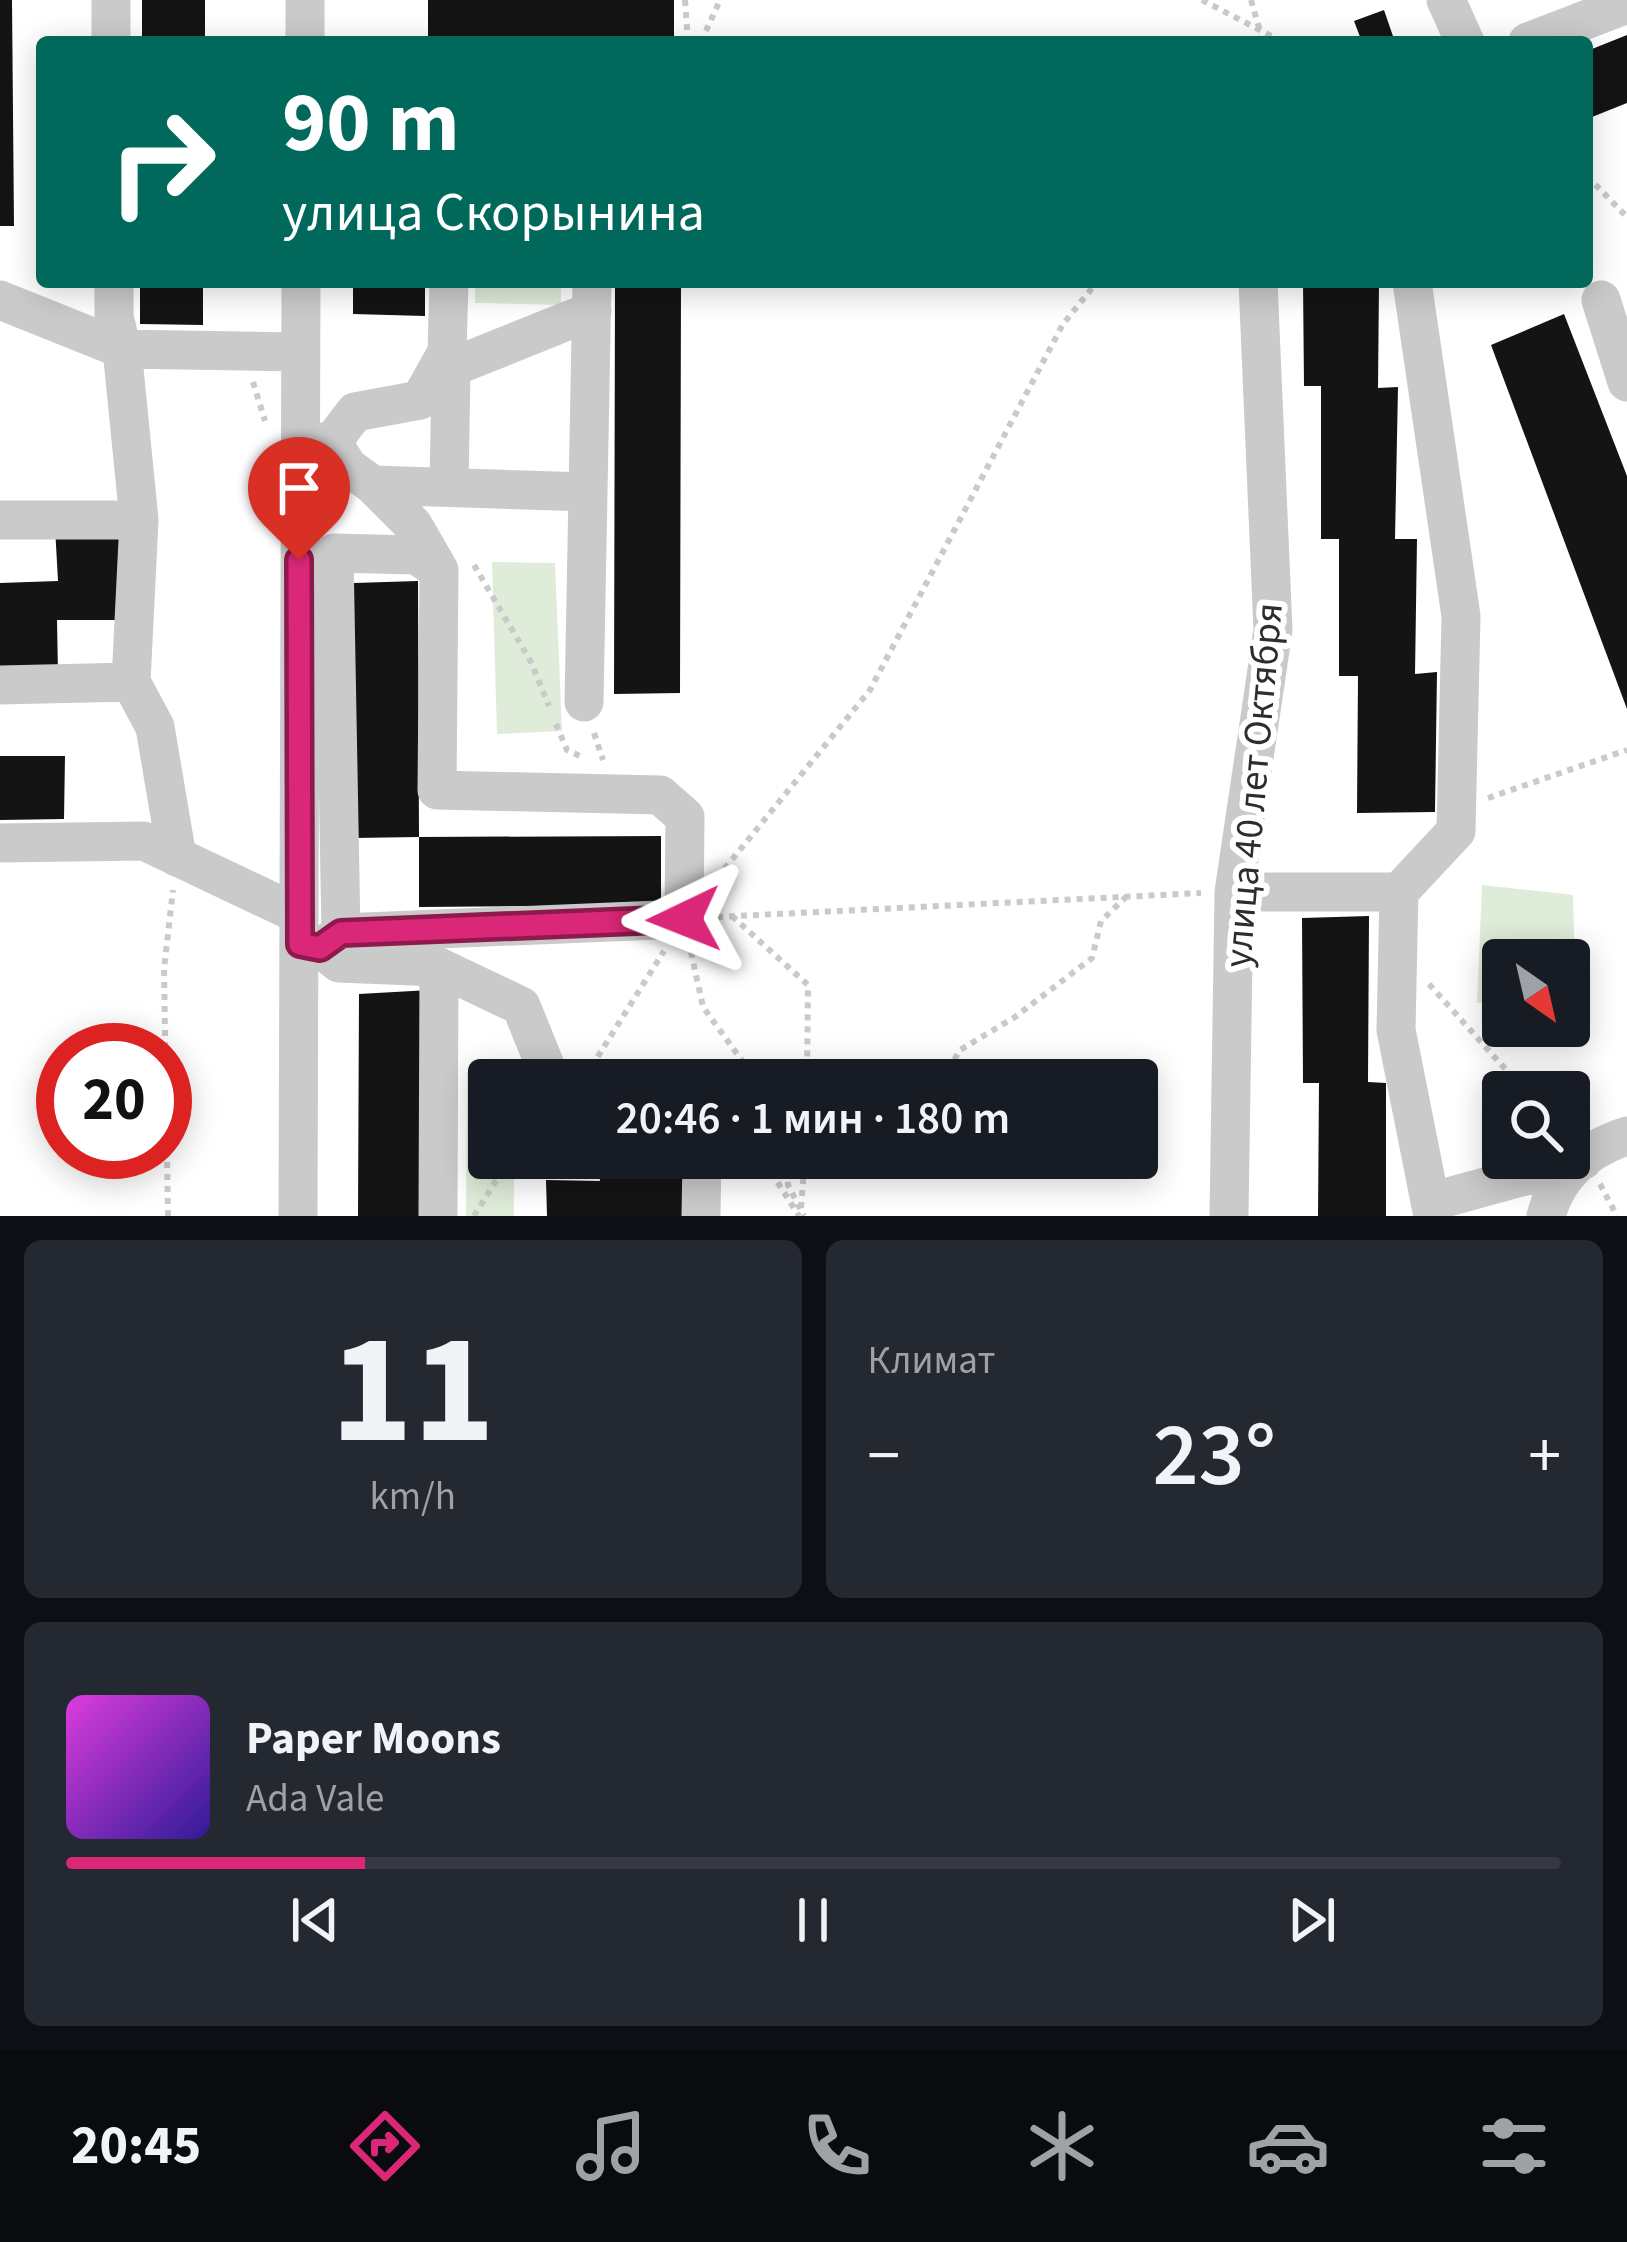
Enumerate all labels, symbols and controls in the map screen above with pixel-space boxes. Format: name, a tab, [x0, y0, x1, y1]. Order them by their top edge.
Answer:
text: 90 m	[282, 64, 460, 184]
icon: right	[84, 84, 240, 240]
text: улица Скорынина	[282, 175, 705, 252]
pin	[248, 437, 350, 560]
icon: arrive	[266, 455, 332, 521]
street label: улица 40 лет Октября	[1210, 600, 1298, 970]
position arrow	[621, 856, 747, 982]
north arrow	[1482, 939, 1590, 1047]
map controls	[1482, 939, 1590, 1179]
speed limit sign: 20	[36, 1023, 192, 1179]
button: search	[1482, 1071, 1590, 1179]
text: 20:46 · 1 мин · 180 m	[616, 1087, 1010, 1151]
text: 11	[330, 1280, 495, 1502]
text: Климат	[868, 1333, 995, 1389]
text: 23°	[1152, 1392, 1276, 1520]
text: −	[868, 1409, 900, 1503]
text: +	[1528, 1409, 1561, 1503]
text: km/h	[369, 1469, 456, 1525]
text: Paper Moons	[246, 1707, 501, 1771]
text: Ada Vale	[246, 1771, 384, 1827]
icon: previous	[282, 1887, 348, 1953]
icon: pause	[780, 1887, 846, 1953]
icon: next	[1279, 1887, 1345, 1953]
icon: directions	[343, 2104, 427, 2188]
icon: music	[569, 2104, 653, 2188]
icon: phone	[795, 2104, 879, 2188]
icon: climate	[1020, 2104, 1104, 2188]
icon: car	[1246, 2104, 1330, 2188]
icon: filters	[1472, 2104, 1556, 2188]
text: 20:45	[71, 2108, 201, 2185]

